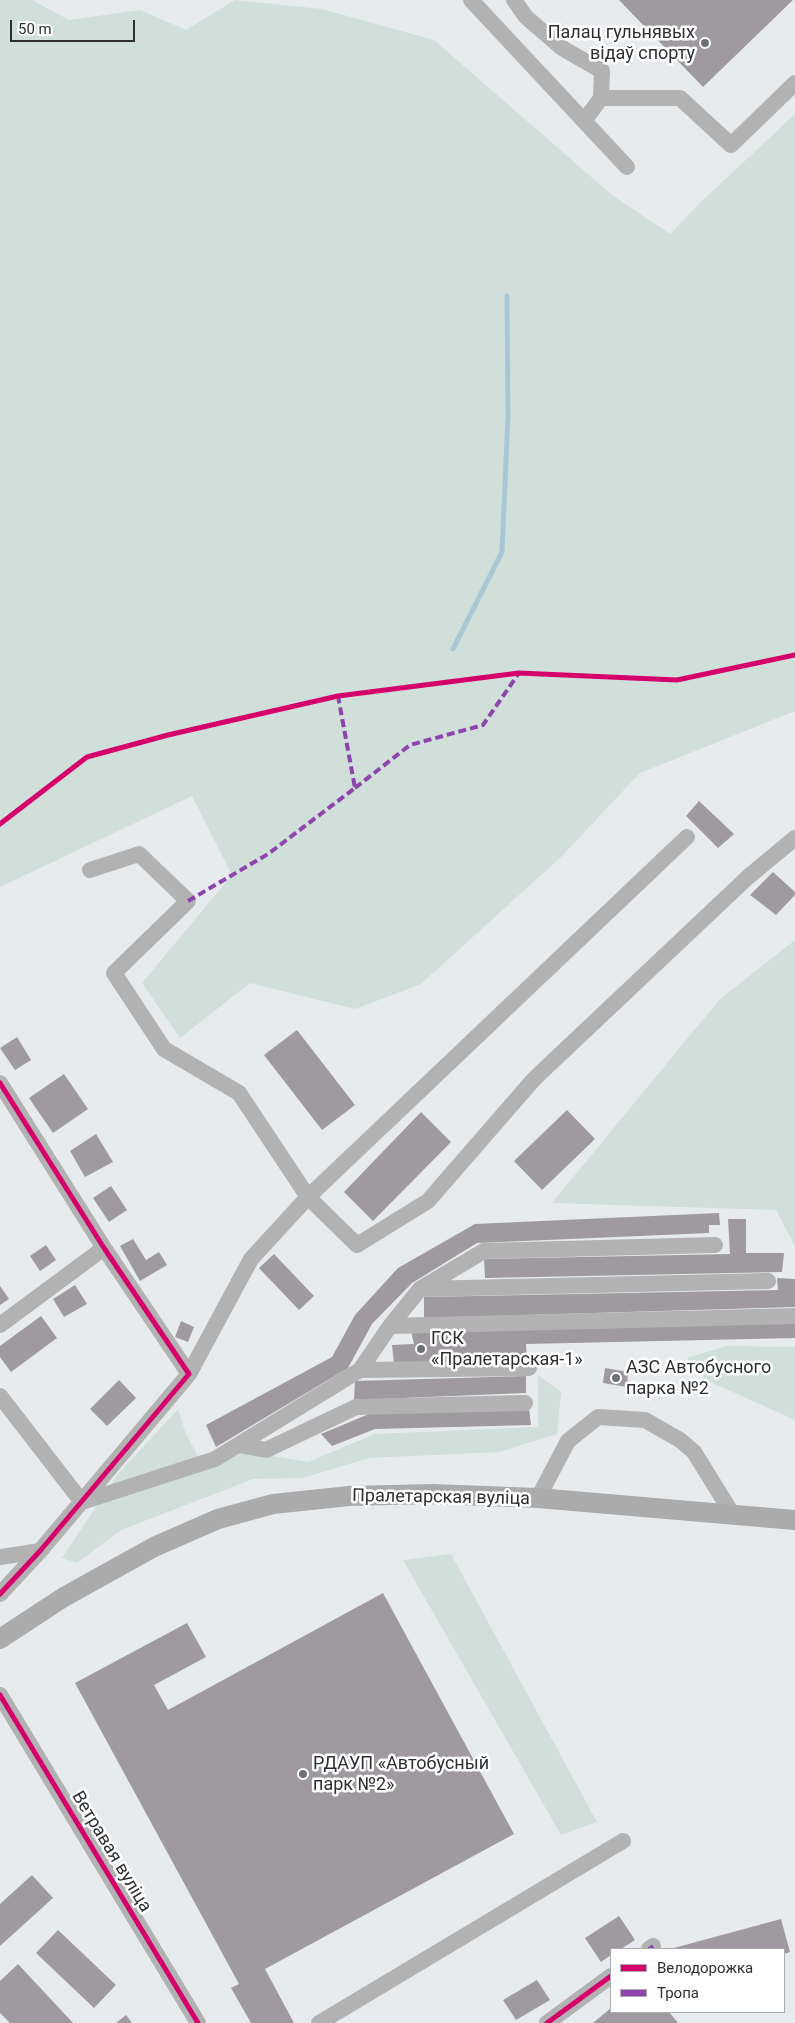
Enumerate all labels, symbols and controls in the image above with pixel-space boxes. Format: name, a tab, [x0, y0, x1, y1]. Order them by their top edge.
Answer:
scale bar	[12, 10, 138, 42]
text: 50 m	[18, 20, 52, 38]
place label: Палац гульнявых відаў спорту	[548, 22, 695, 64]
marker: Палац гульнявых відаў спорту	[699, 37, 711, 49]
place label: ГСК «Пралетарская-1»	[431, 1328, 583, 1370]
marker: ГСК «Пралетарская-1»	[415, 1343, 427, 1355]
place label: АЗС Автобусного парка №2	[626, 1357, 771, 1400]
marker: АЗС Автобусного парка №2	[610, 1372, 622, 1384]
street label: Пралетарская вуліца	[352, 1486, 530, 1510]
place label: РДАУП «Автобусный парк №2»	[313, 1753, 489, 1796]
marker: РДАУП «Автобусный парк №2»	[297, 1768, 309, 1780]
street label: Ветравая вуліца	[66, 1788, 156, 1916]
legend	[610, 1948, 785, 2013]
text: Велодорожка	[657, 1959, 753, 1977]
text: Тропа	[657, 1984, 699, 2002]

